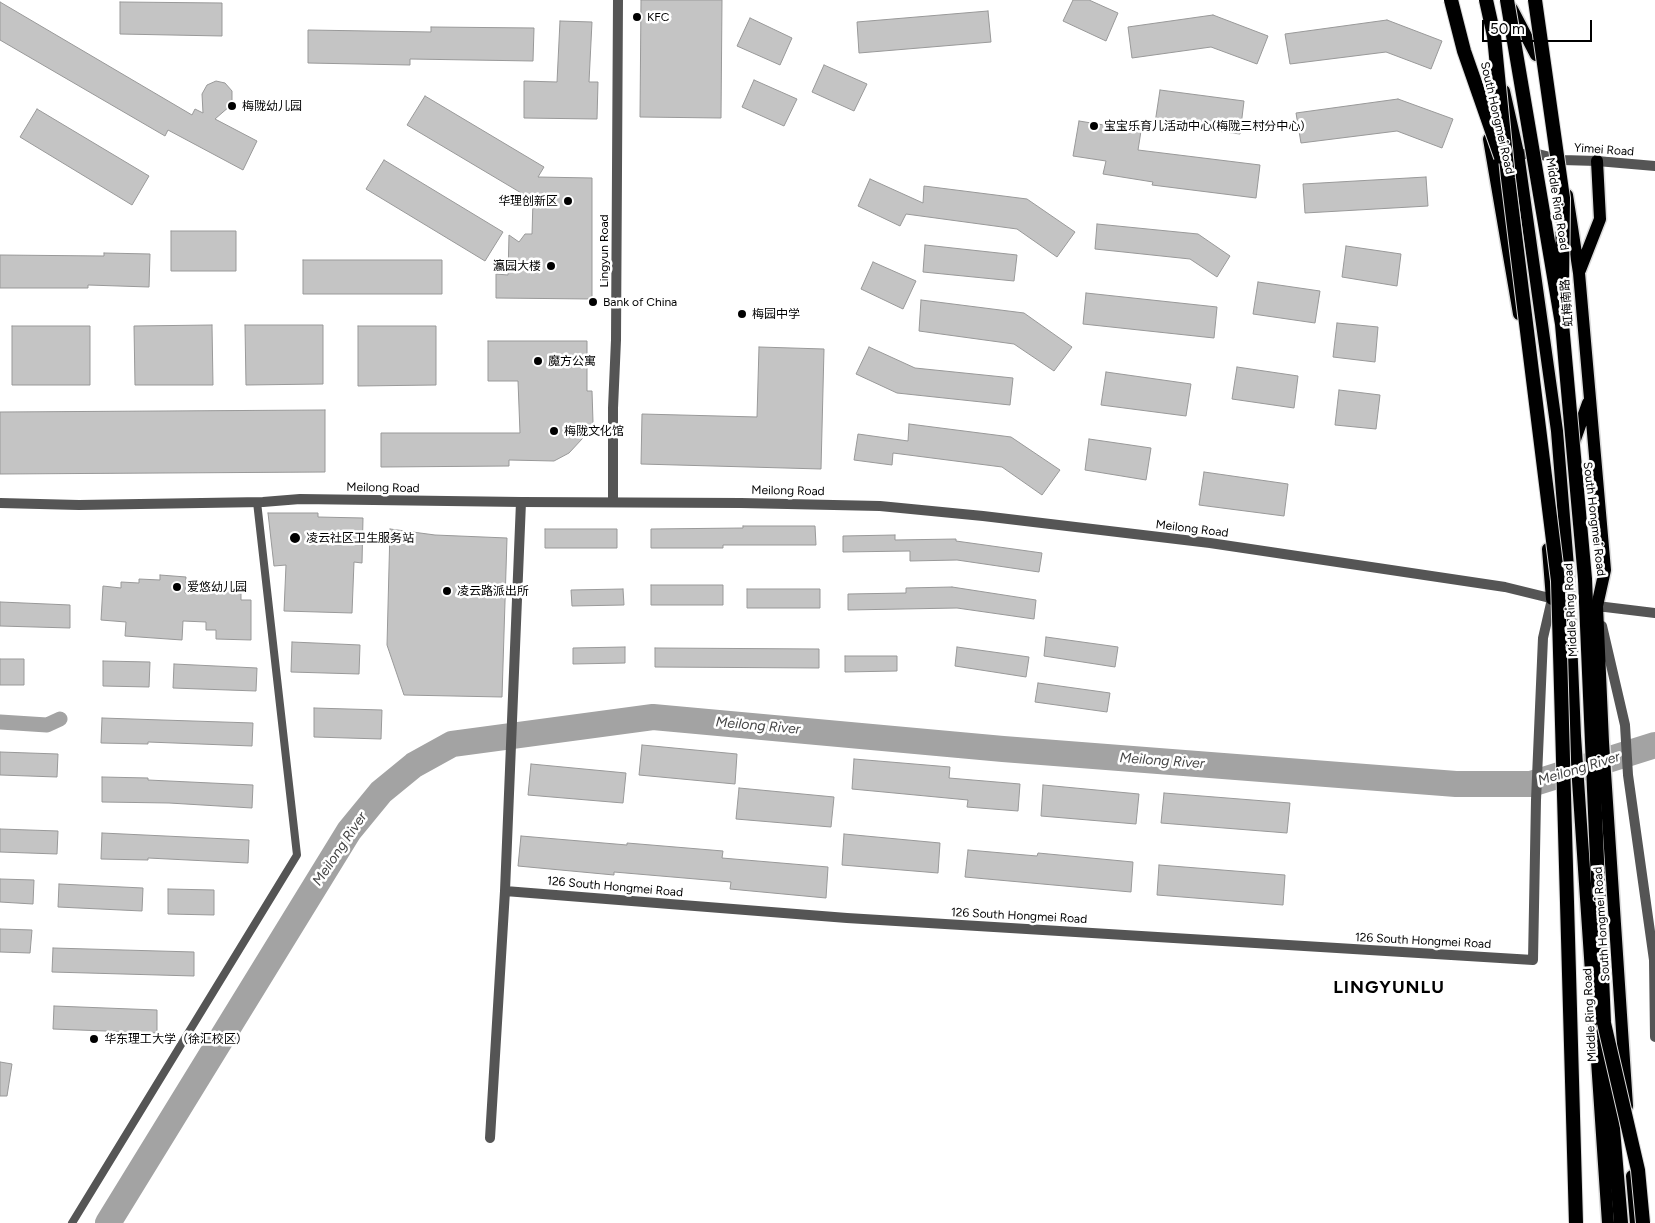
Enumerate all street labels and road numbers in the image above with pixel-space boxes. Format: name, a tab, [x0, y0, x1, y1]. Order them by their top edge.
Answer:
street label: South Hongmei Road	[1477, 60, 1517, 176]
street label: Yimei Road	[1573, 141, 1635, 159]
street label: Middle Ring Road	[1543, 157, 1571, 251]
street label: Lingyun Road	[597, 214, 611, 288]
street label: 虹梅南路	[1558, 278, 1576, 328]
street label: South Hongmei Road	[1580, 461, 1608, 577]
street label: Meilong Road	[346, 480, 420, 496]
street label: Meilong Road	[751, 483, 825, 499]
street label: Meilong Road	[1155, 517, 1229, 541]
street label: Middle Ring Road	[1561, 563, 1581, 657]
street label: South Hongmei Road	[1591, 866, 1613, 982]
street label: 126 South Hongmei Road	[546, 874, 684, 900]
street label: 126 South Hongmei Road	[950, 905, 1088, 927]
street label: 126 South Hongmei Road	[1354, 930, 1492, 952]
street label: Middle Ring Road	[1580, 968, 1600, 1062]

